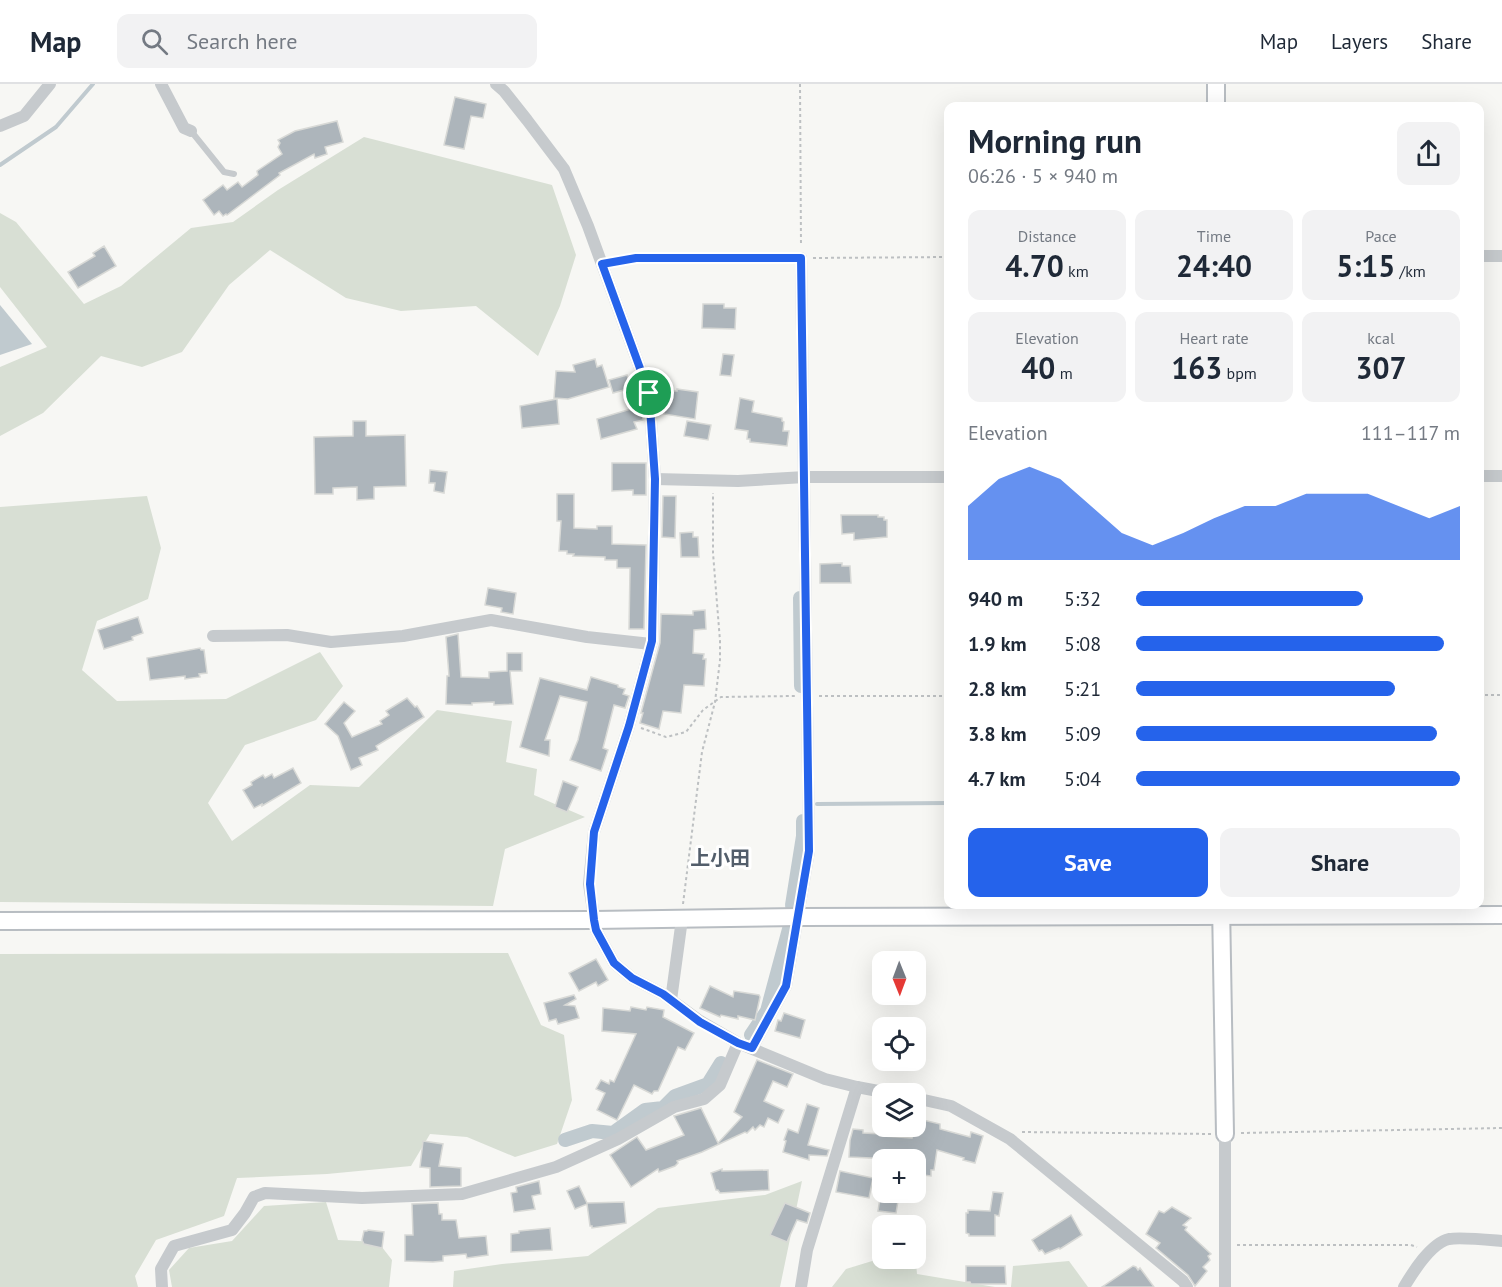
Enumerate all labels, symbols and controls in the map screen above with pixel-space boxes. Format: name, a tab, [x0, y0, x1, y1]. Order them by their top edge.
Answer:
search box	[117, 14, 537, 68]
text: Map	[30, 23, 81, 60]
icon: search	[138, 25, 171, 58]
text: Search here	[186, 27, 297, 55]
text: Map	[1260, 28, 1298, 55]
text: Layers	[1331, 28, 1388, 55]
text: Share	[1421, 28, 1472, 55]
text: Morning run	[968, 119, 1142, 162]
button: share	[1397, 122, 1460, 185]
text: 06:26 · 5 × 940 m	[968, 163, 1118, 189]
text: Distance	[1018, 226, 1076, 246]
text: Time	[1197, 226, 1231, 246]
text: Pace	[1365, 226, 1397, 246]
text: 4.70	[1005, 246, 1064, 285]
text: 24:40	[1176, 246, 1252, 285]
text: 5:15	[1336, 246, 1395, 285]
text: km	[1064, 261, 1089, 281]
text: /km	[1395, 261, 1426, 281]
text: Elevation	[1015, 328, 1079, 348]
text: Heart rate	[1179, 328, 1249, 348]
text: kcal	[1367, 328, 1395, 348]
text: 40	[1021, 348, 1055, 387]
text: 163	[1171, 348, 1222, 387]
text: 307	[1355, 348, 1407, 387]
text: m	[1055, 363, 1073, 383]
text: bpm	[1222, 363, 1257, 383]
pin	[623, 367, 674, 418]
icon: arrive	[632, 376, 665, 409]
text: Elevation	[968, 420, 1048, 446]
text: 111–117 m	[1361, 420, 1460, 446]
text: 940 m	[968, 586, 1023, 612]
text: 5:32	[1064, 586, 1101, 612]
text: 1.9 km	[968, 631, 1027, 657]
text: 5:08	[1064, 631, 1101, 657]
text: 2.8 km	[968, 676, 1027, 702]
text: 5:21	[1064, 676, 1101, 702]
text: 3.8 km	[968, 721, 1027, 747]
text: 5:09	[1064, 721, 1101, 747]
text: 4.7 km	[968, 766, 1026, 792]
text: 5:04	[1064, 766, 1101, 792]
button: Save	[968, 828, 1208, 897]
button: Share	[1220, 828, 1460, 897]
district label: 上小田	[690, 845, 750, 871]
north arrow	[872, 951, 926, 1005]
map controls	[872, 951, 926, 1269]
button: locate	[872, 1017, 926, 1071]
button: layers	[872, 1083, 926, 1137]
button: +	[872, 1149, 926, 1203]
button: −	[872, 1215, 926, 1269]

